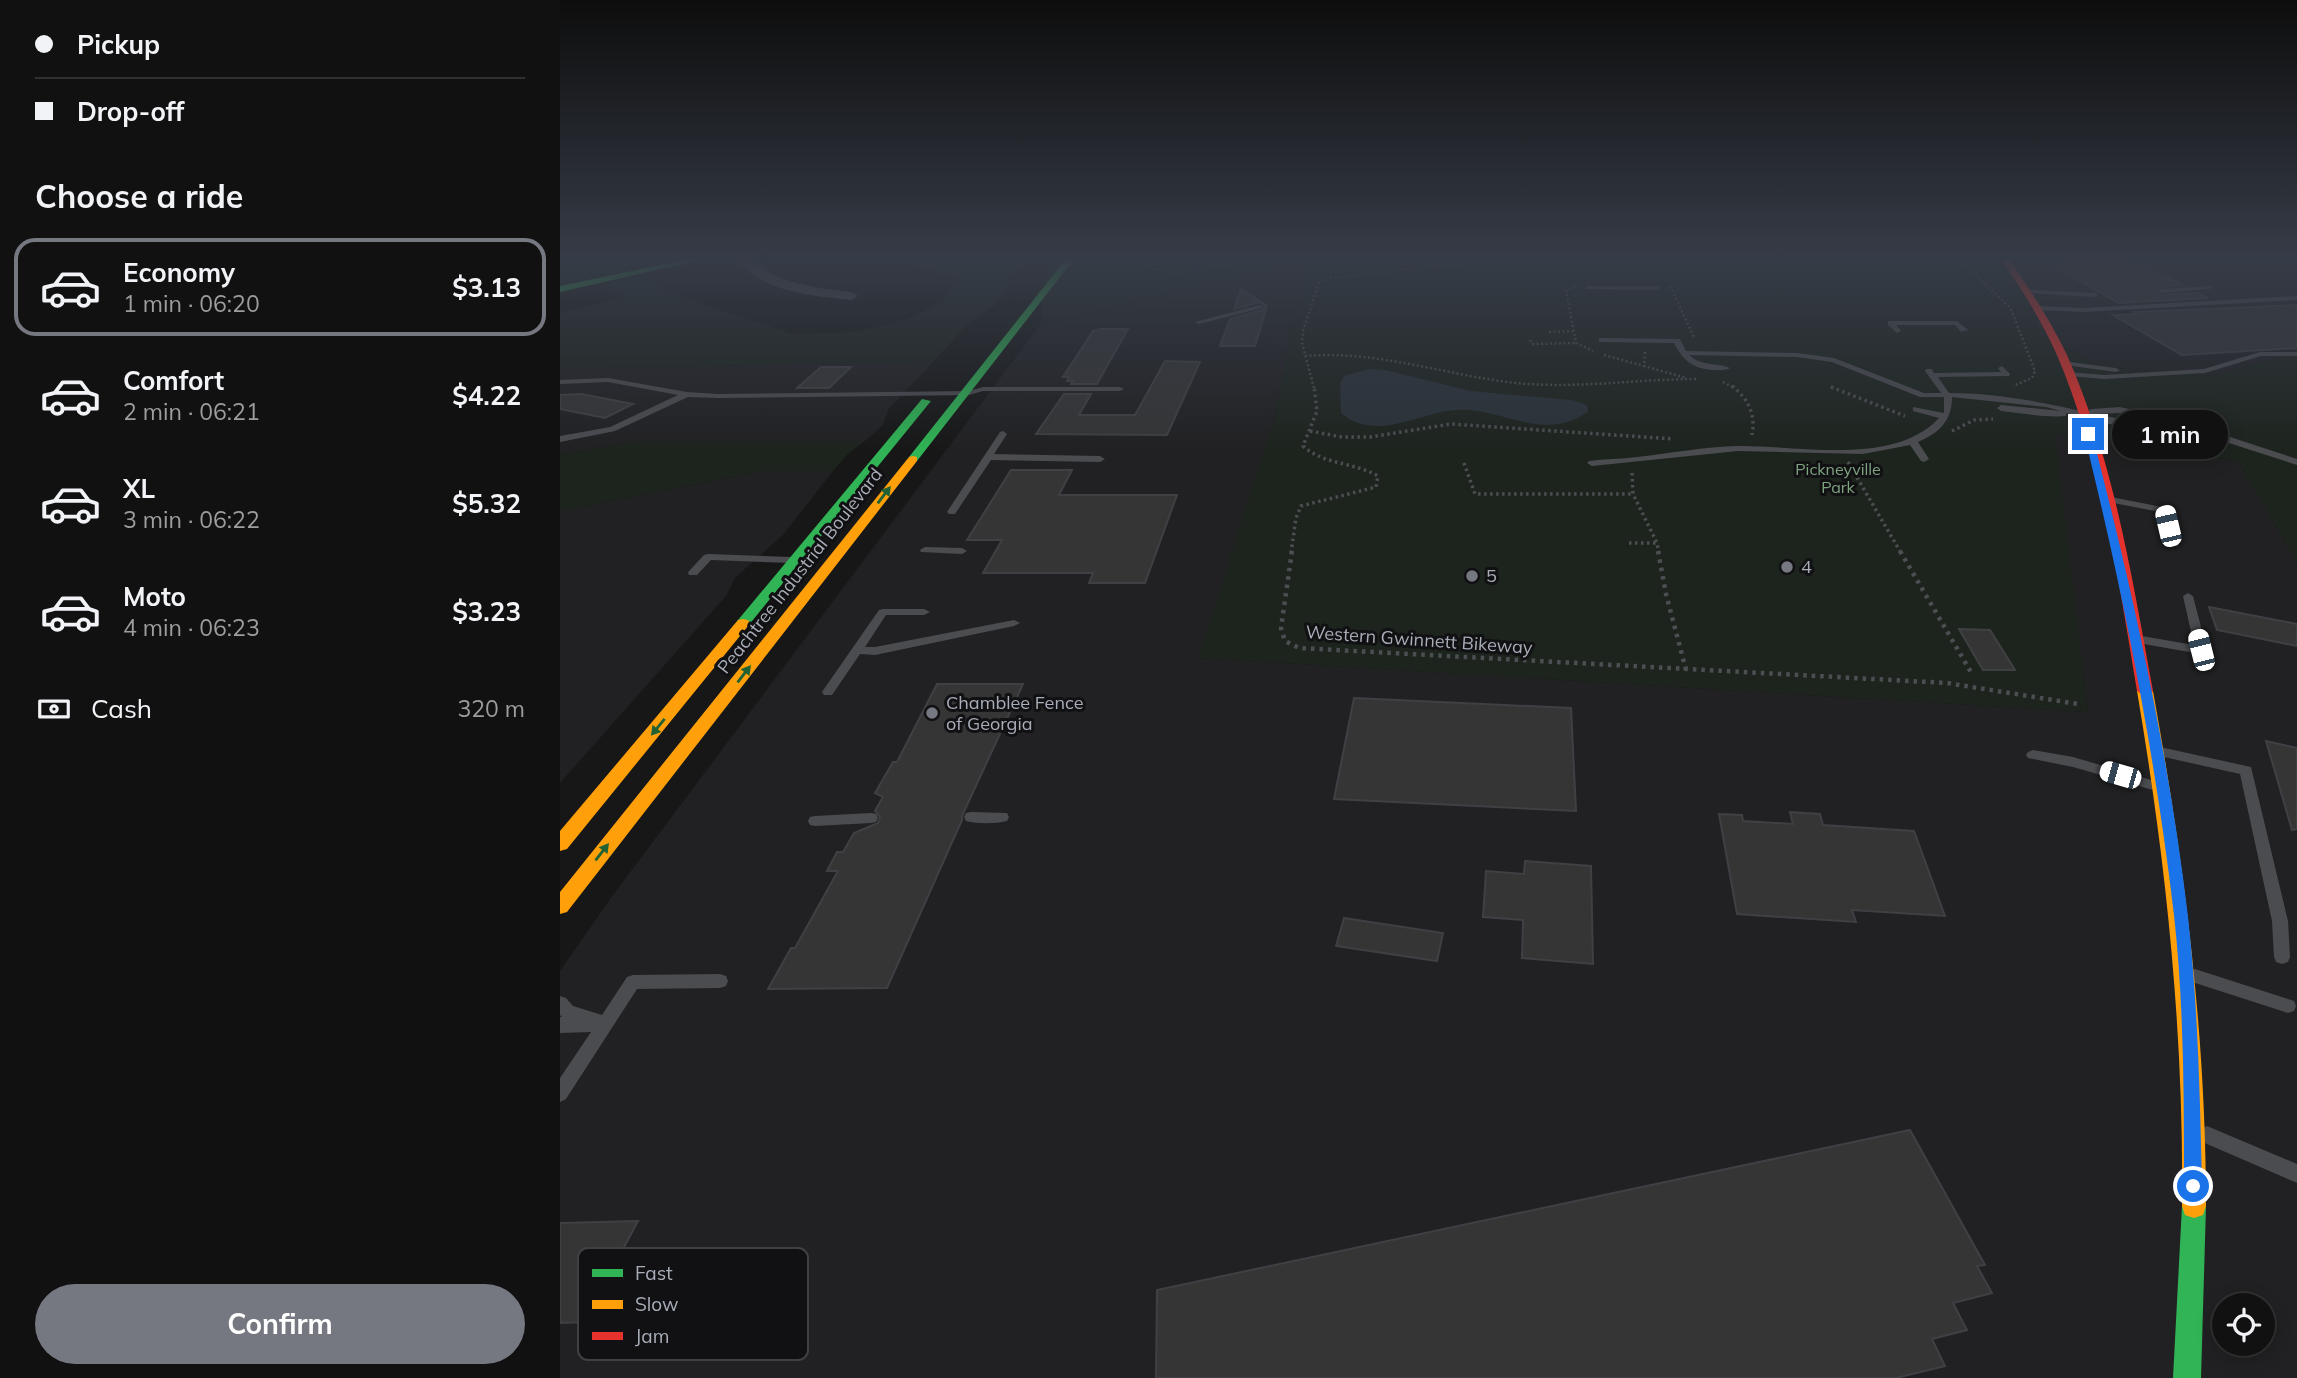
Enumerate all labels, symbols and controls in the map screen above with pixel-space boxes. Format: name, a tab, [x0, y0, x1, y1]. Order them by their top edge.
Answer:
text: Pickup	[77, 28, 160, 61]
text: Drop-off	[77, 95, 184, 128]
text: Choose a ride	[35, 176, 243, 216]
icon: car	[39, 256, 102, 319]
text: Economy	[123, 256, 235, 289]
text: $3.13	[452, 271, 521, 304]
text: 1 min · 06:20	[123, 289, 260, 318]
icon: car	[39, 364, 102, 427]
text: Comfort	[123, 364, 224, 397]
text: $4.22	[452, 379, 521, 412]
text: 2 min · 06:21	[123, 397, 260, 426]
callout: 1 min	[2112, 410, 2228, 458]
route end	[2072, 418, 2104, 450]
text: 1 min	[2140, 420, 2200, 449]
park label: Pickneyville Park	[1795, 459, 1881, 497]
street label: Peachtree Industrial Boulevard	[712, 463, 887, 678]
icon: car	[39, 472, 102, 535]
text: XL	[123, 472, 155, 505]
text: $5.32	[452, 487, 521, 520]
one-way arrow	[877, 487, 892, 505]
car	[2154, 503, 2183, 549]
text: 3 min · 06:22	[123, 505, 260, 534]
place label: 4	[1801, 555, 1812, 578]
marker: 4	[1779, 559, 1795, 575]
place label: 5	[1486, 564, 1497, 587]
marker: 5	[1464, 568, 1480, 584]
icon: car	[39, 580, 102, 643]
text: Moto	[123, 580, 186, 613]
text: $3.23	[452, 595, 521, 628]
text: 4 min · 06:23	[123, 613, 260, 642]
street label: Western Gwinnett Bikeway	[1305, 620, 1534, 659]
car	[2186, 627, 2217, 673]
one-way arrow	[736, 666, 751, 684]
icon: cash	[35, 690, 73, 728]
place label: Chamblee Fence of Georgia	[946, 691, 1083, 735]
text: Cash	[91, 692, 152, 725]
text: 320 m	[457, 694, 525, 723]
marker: Chamblee Fence of Georgia	[924, 705, 940, 721]
one-way arrow	[650, 717, 665, 735]
car	[2097, 759, 2144, 791]
one-way arrow	[595, 844, 610, 862]
route start	[2177, 1170, 2209, 1202]
legend	[578, 1248, 808, 1360]
text: Fast	[635, 1261, 673, 1285]
button: Confirm	[35, 1284, 525, 1364]
text: Slow	[635, 1292, 679, 1316]
map controls	[2212, 1293, 2275, 1356]
button: locate	[2212, 1293, 2275, 1356]
text: Jam	[635, 1324, 669, 1348]

